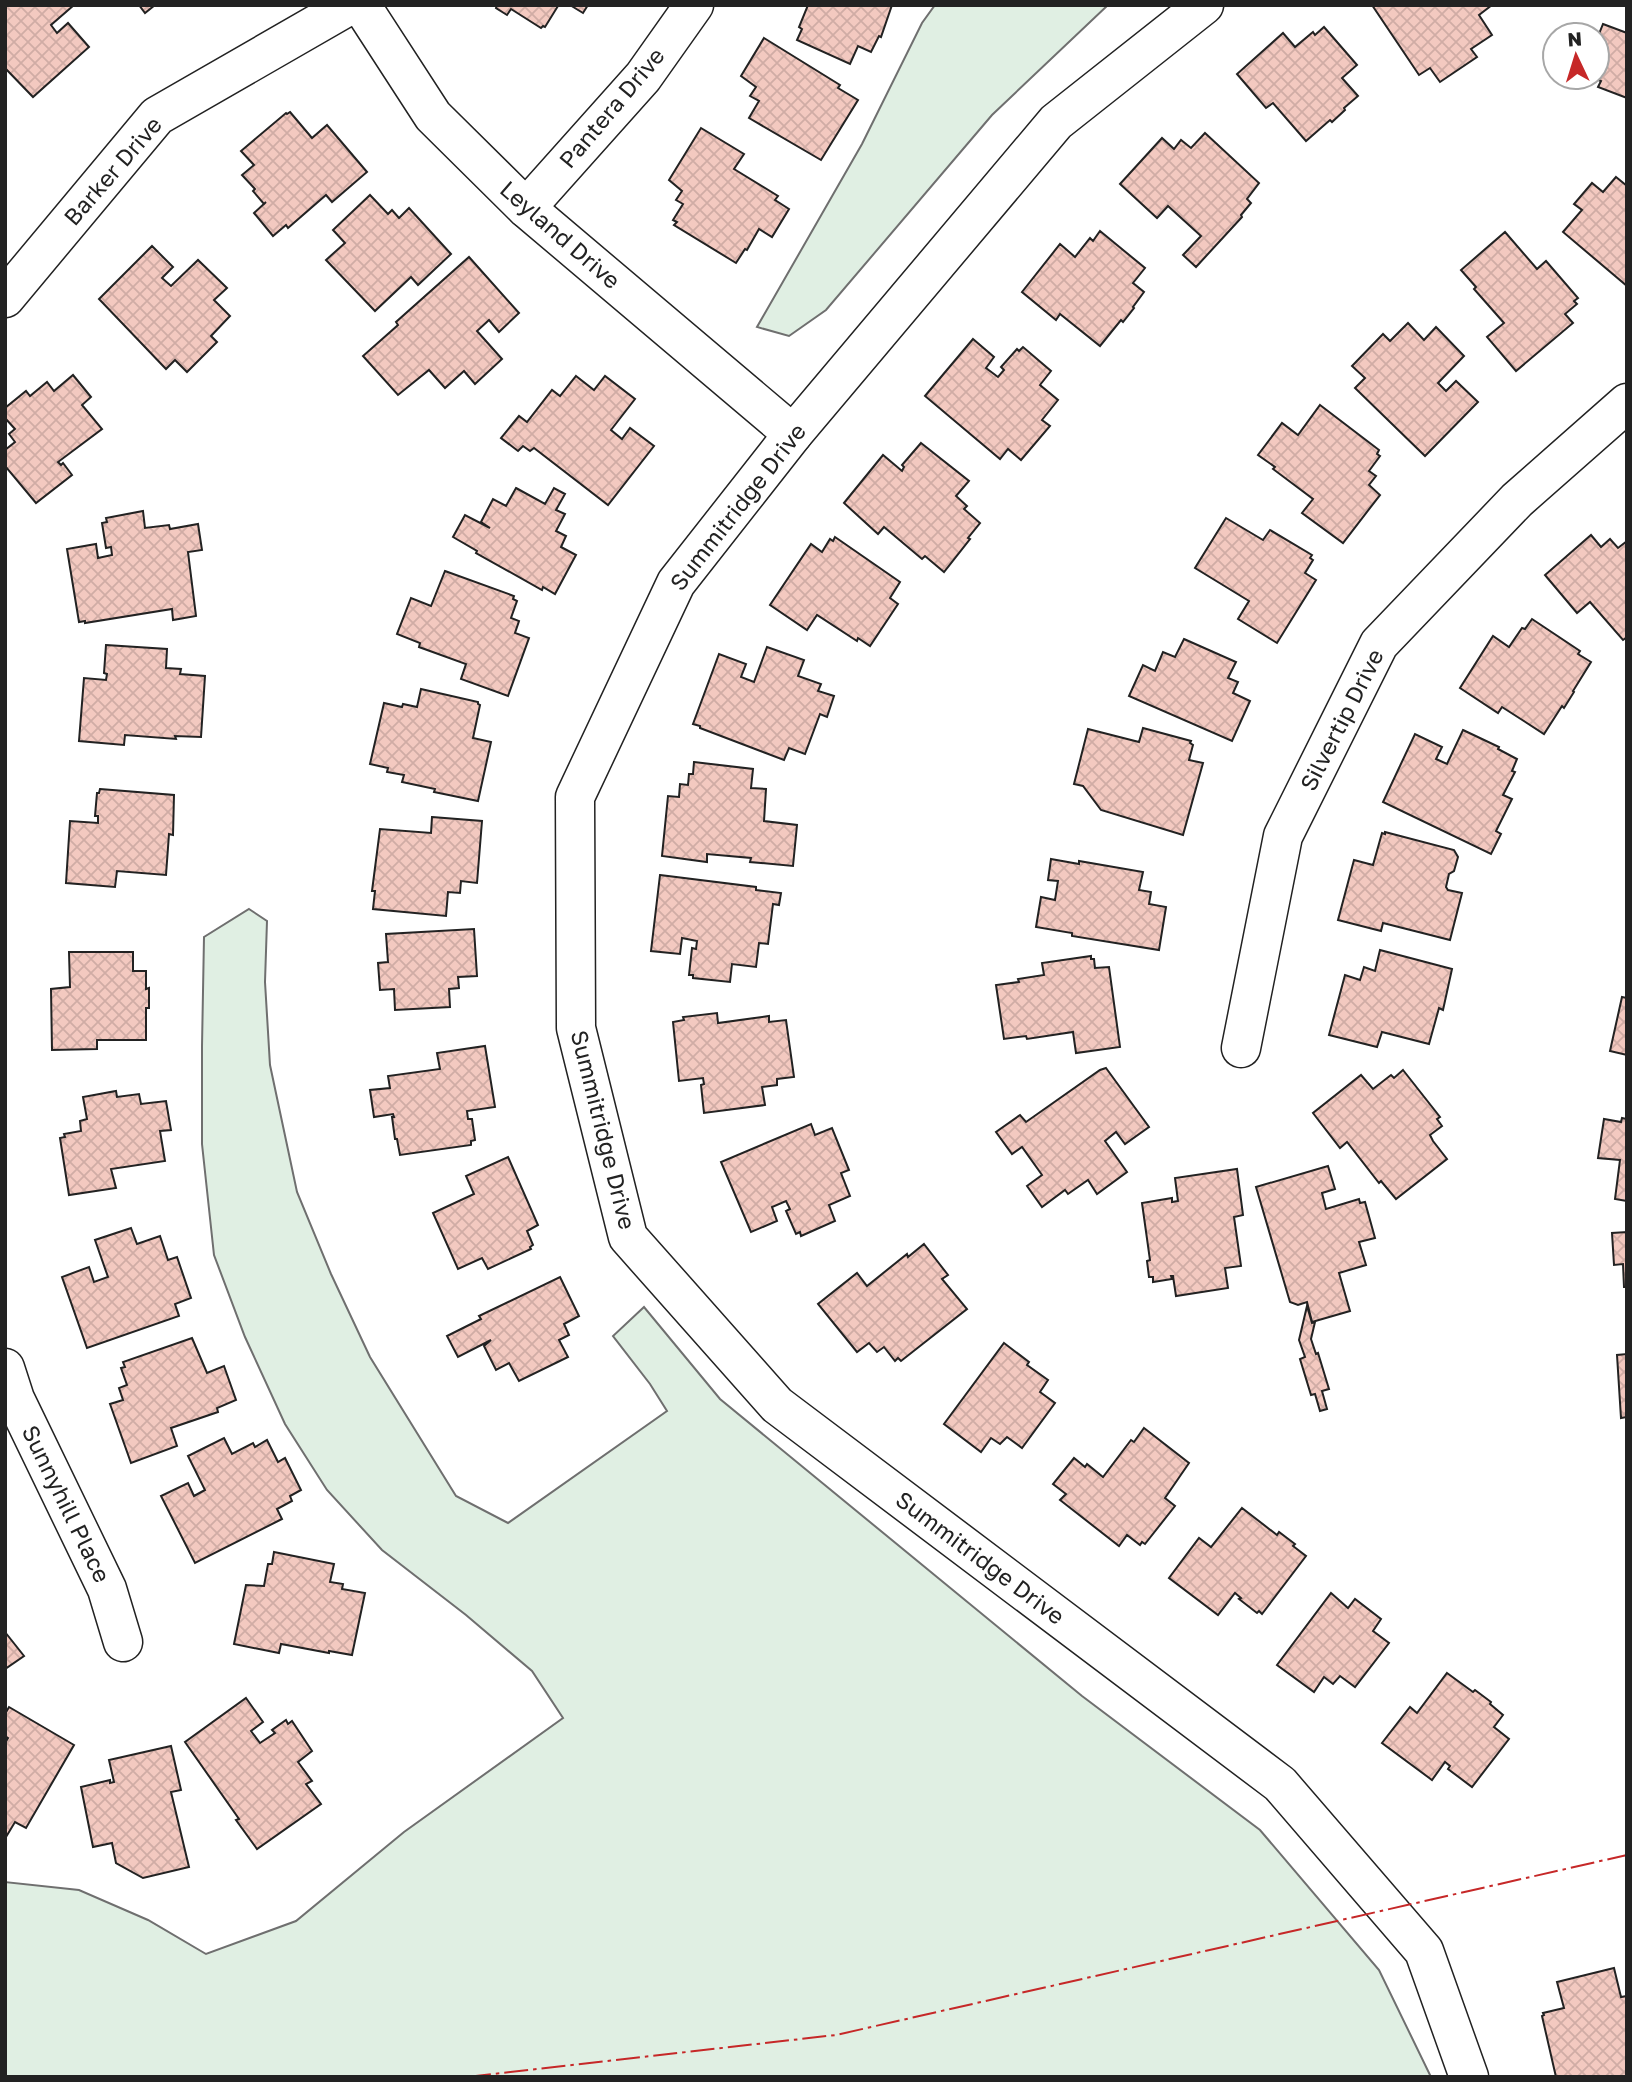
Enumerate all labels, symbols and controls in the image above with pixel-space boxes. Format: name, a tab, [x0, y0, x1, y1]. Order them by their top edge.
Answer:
north arrow	[1541, 21, 1611, 91]
text: N	[1567, 27, 1583, 51]
street label: Pantera Drive	[553, 41, 670, 173]
street label: Barker Drive	[57, 110, 167, 230]
street label: Leyland Drive	[495, 174, 626, 294]
street label: Summitridge Drive	[663, 417, 811, 595]
street label: Silvertip Drive	[1293, 644, 1389, 795]
street label: Summitridge Drive	[566, 1027, 642, 1232]
street label: Sunnyhill Place	[17, 1420, 117, 1587]
street label: Summitridge Drive	[891, 1485, 1071, 1630]

